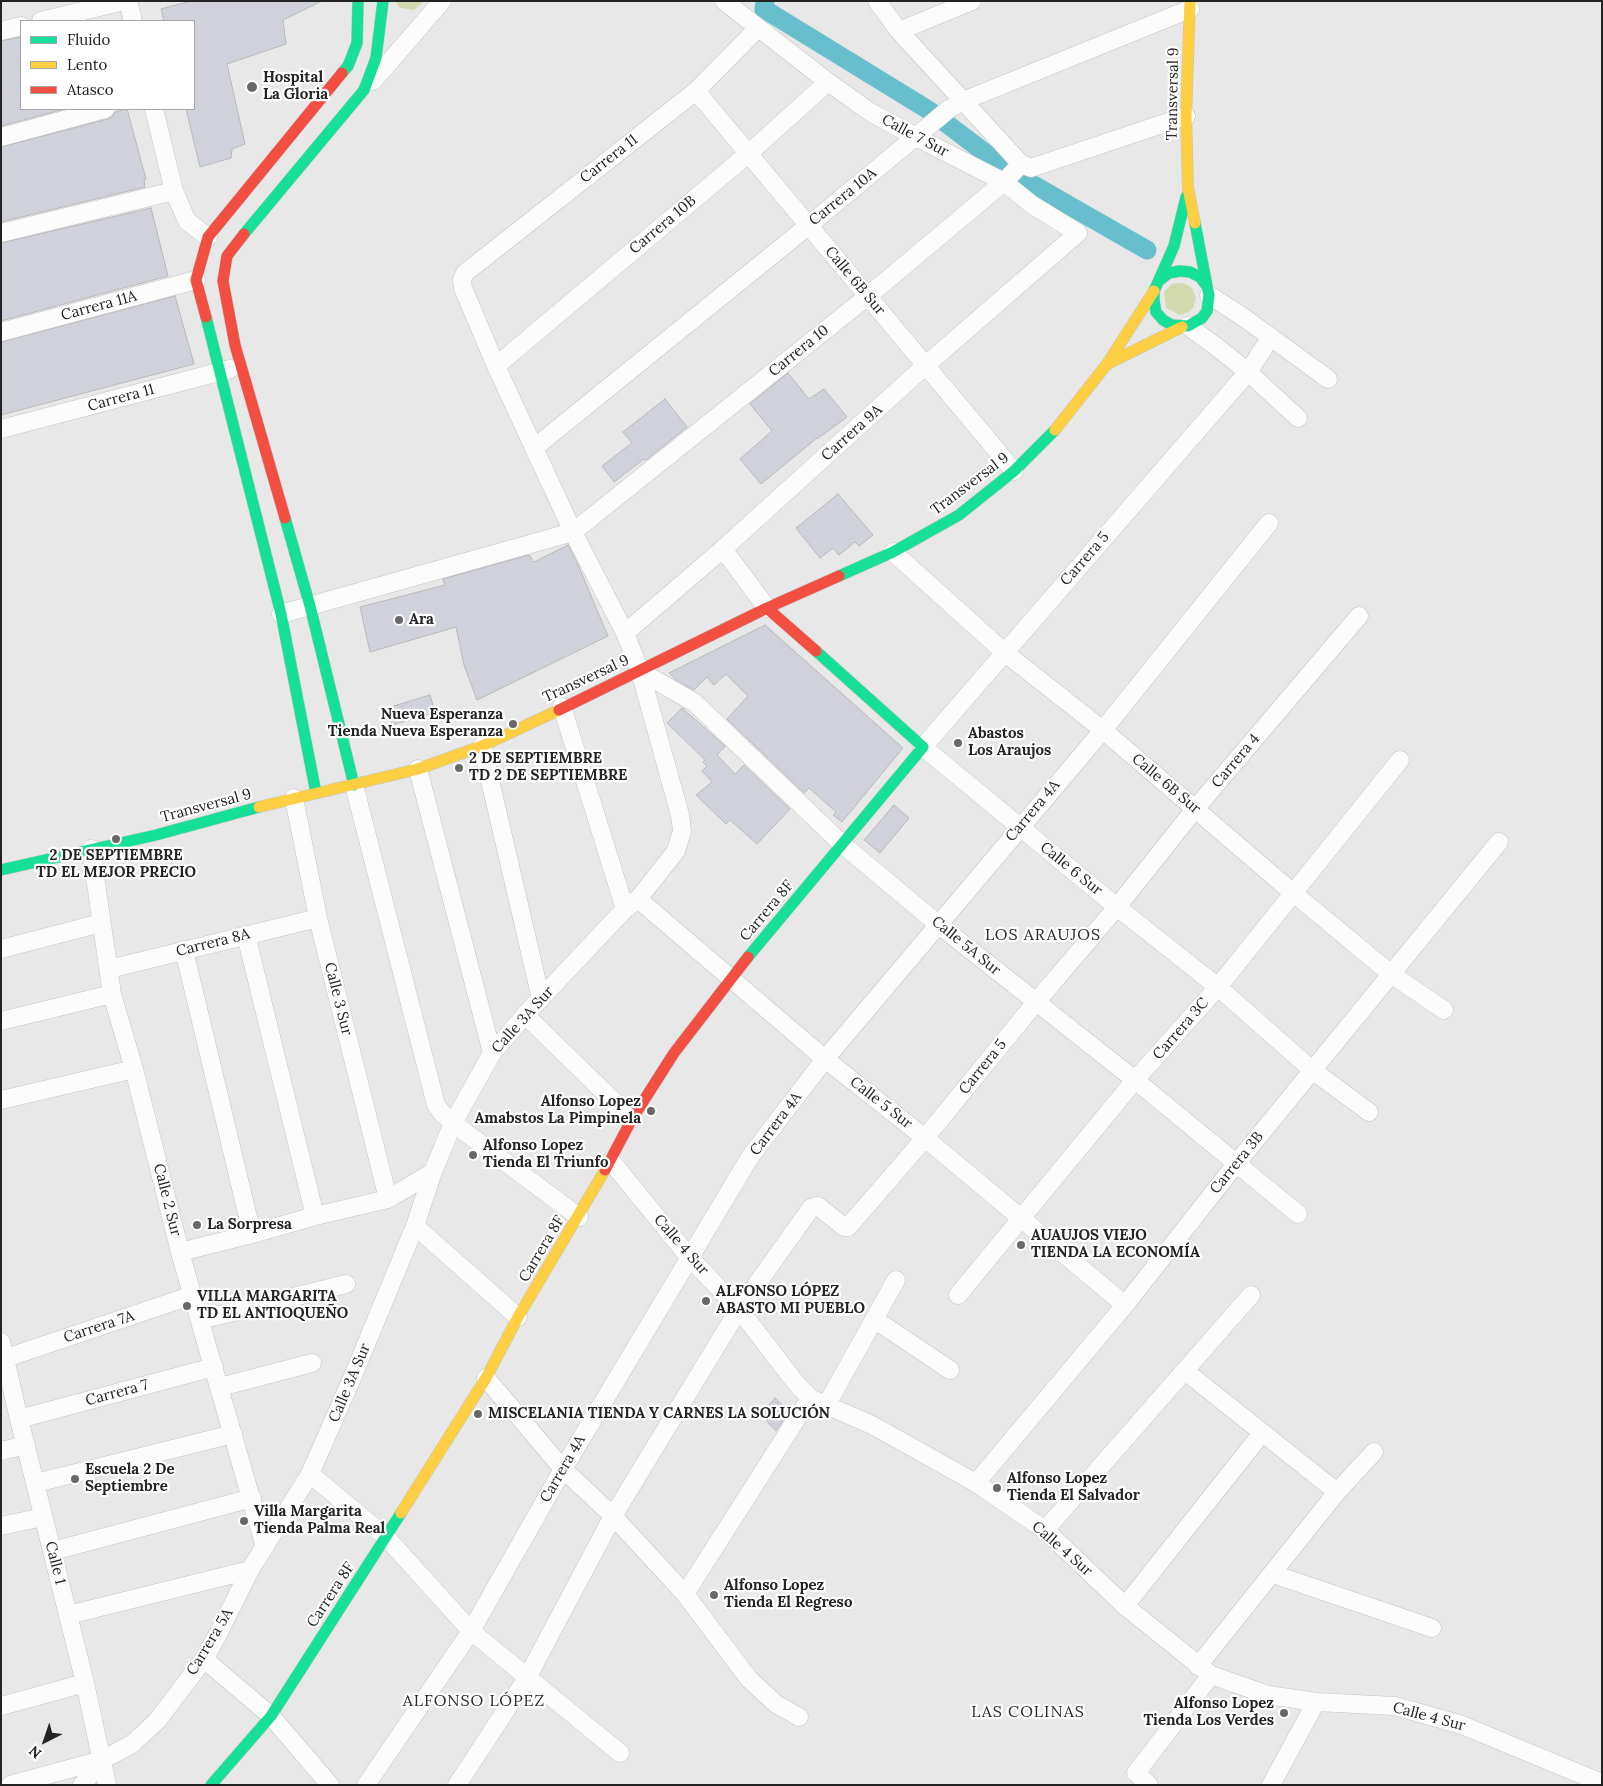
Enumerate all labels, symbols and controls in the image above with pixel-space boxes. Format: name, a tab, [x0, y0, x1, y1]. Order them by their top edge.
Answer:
legend	[20, 20, 195, 110]
text: Fluido	[67, 30, 110, 49]
street label: Transversal 9	[1163, 47, 1183, 141]
text: Lento	[67, 55, 107, 74]
place label: Hospital La Gloria	[263, 69, 328, 104]
text: Atasco	[67, 80, 113, 99]
marker: Hospital La Gloria	[245, 80, 259, 94]
street label: Calle 7 Sur	[878, 111, 952, 161]
street label: Carrera 11	[577, 131, 641, 187]
street label: Carrera 10A	[806, 164, 880, 230]
street label: Carrera 10B	[626, 192, 700, 258]
street label: Calle 6B Sur	[821, 243, 889, 319]
street label: Carrera 11A	[59, 287, 139, 325]
street label: Carrera 10	[765, 321, 833, 381]
street label: Carrera 11	[86, 380, 156, 416]
street label: Carrera 9A	[818, 401, 886, 465]
street label: Transversal 9	[927, 449, 1013, 519]
street label: Carrera 5	[1057, 528, 1113, 590]
place label: Ara	[409, 611, 434, 629]
marker: Ara	[393, 614, 405, 626]
street label: Transversal 9	[540, 651, 632, 707]
place label: Nueva Esperanza Tienda Nueva Esperanza	[328, 706, 503, 741]
marker: Nueva Esperanza Tienda Nueva Esperanza	[507, 718, 519, 730]
place label: Abastos Los Araujos	[968, 725, 1051, 760]
street label: Carrera 4	[1208, 730, 1264, 792]
marker: Abastos Los Araujos	[952, 737, 964, 749]
place label: 2 DE SEPTIEMBRE TD 2 DE SEPTIEMBRE	[469, 750, 627, 785]
street label: Calle 6B Sur	[1128, 750, 1204, 818]
marker: 2 DE SEPTIEMBRE TD 2 DE SEPTIEMBRE	[453, 762, 465, 774]
street label: Carrera 4A	[1002, 777, 1064, 845]
street label: Transversal 9	[159, 785, 253, 827]
marker: 2 DE SEPTIEMBRE TD EL MEJOR PRECIO	[110, 833, 122, 845]
street label: Calle 6 Sur	[1036, 838, 1106, 900]
place label: 2 DE SEPTIEMBRE TD EL MEJOR PRECIO	[36, 847, 196, 882]
street label: Carrera 8F	[736, 877, 798, 945]
street label: Calle 5A Sur	[928, 913, 1004, 979]
street label: Carrera 8A	[174, 925, 252, 961]
district label: LOS ARAUJOS	[984, 925, 1102, 945]
street label: Calle 3 Sur	[320, 961, 356, 1037]
street label: Calle 3A Sur	[488, 983, 558, 1057]
street label: Carrera 3C	[1149, 994, 1213, 1064]
street label: Carrera 5	[955, 1036, 1011, 1098]
street label: Calle 5 Sur	[846, 1073, 916, 1133]
street label: Carrera 4A	[746, 1089, 806, 1159]
place label: Alfonso Lopez Amabstos La Pimpinela	[474, 1093, 641, 1128]
marker: Alfonso Lopez Amabstos La Pimpinela	[645, 1105, 657, 1117]
street label: Carrera 3B	[1206, 1128, 1268, 1198]
place label: Alfonso Lopez Tienda El Triunfo	[483, 1137, 609, 1172]
marker: Alfonso Lopez Tienda El Triunfo	[467, 1149, 479, 1161]
street label: Calle 2 Sur	[149, 1162, 185, 1238]
street label: Calle 4 Sur	[650, 1211, 712, 1279]
street label: Carrera 8F	[515, 1213, 569, 1285]
place label: La Sorpresa	[207, 1216, 292, 1234]
marker: La Sorpresa	[191, 1219, 203, 1231]
place label: AUAUJOS VIEJO TIENDA LA ECONOMÍA	[1031, 1227, 1200, 1262]
marker: AUAUJOS VIEJO TIENDA LA ECONOMÍA	[1015, 1239, 1027, 1251]
place label: ALFONSO LÓPEZ ABASTO MI PUEBLO	[716, 1283, 865, 1318]
place label: VILLA MARGARITA TD EL ANTIOQUEÑO	[197, 1288, 348, 1323]
marker: ALFONSO LÓPEZ ABASTO MI PUEBLO	[700, 1295, 712, 1307]
marker: VILLA MARGARITA TD EL ANTIOQUEÑO	[181, 1300, 193, 1312]
street label: Carrera 7A	[61, 1307, 137, 1347]
street label: Calle 3A Sur	[325, 1341, 375, 1425]
street label: Carrera 7	[84, 1376, 150, 1410]
place label: MISCELANIA TIENDA Y CARNES LA SOLUCIÓN	[488, 1405, 830, 1423]
marker: MISCELANIA TIENDA Y CARNES LA SOLUCIÓN	[472, 1408, 484, 1420]
street label: Carrera 4A	[536, 1432, 590, 1506]
place label: Escuela 2 De Septiembre	[85, 1461, 175, 1496]
place label: Alfonso Lopez Tienda El Salvador	[1007, 1470, 1140, 1505]
marker: Escuela 2 De Septiembre	[69, 1473, 81, 1485]
marker: Alfonso Lopez Tienda El Salvador	[991, 1482, 1003, 1494]
place label: Villa Margarita Tienda Palma Real	[254, 1503, 385, 1538]
marker: Villa Margarita Tienda Palma Real	[238, 1515, 250, 1527]
street label: Calle 4 Sur	[1028, 1518, 1096, 1580]
street label: Calle 1	[41, 1540, 69, 1586]
street label: Carrera 8F	[303, 1559, 359, 1631]
place label: Alfonso Lopez Tienda El Regreso	[724, 1577, 852, 1612]
marker: Alfonso Lopez Tienda El Regreso	[708, 1589, 720, 1601]
street label: Carrera 5A	[183, 1605, 237, 1679]
district label: ALFONSO LÓPEZ	[401, 1691, 547, 1711]
place label: Alfonso Lopez Tienda Los Verdes	[1143, 1695, 1274, 1730]
street label: Calle 4 Sur	[1391, 1699, 1467, 1735]
district label: LAS COLINAS	[970, 1702, 1086, 1722]
marker: Alfonso Lopez Tienda Los Verdes	[1278, 1707, 1290, 1719]
north arrow	[20, 1716, 70, 1766]
text: N	[25, 1742, 45, 1763]

